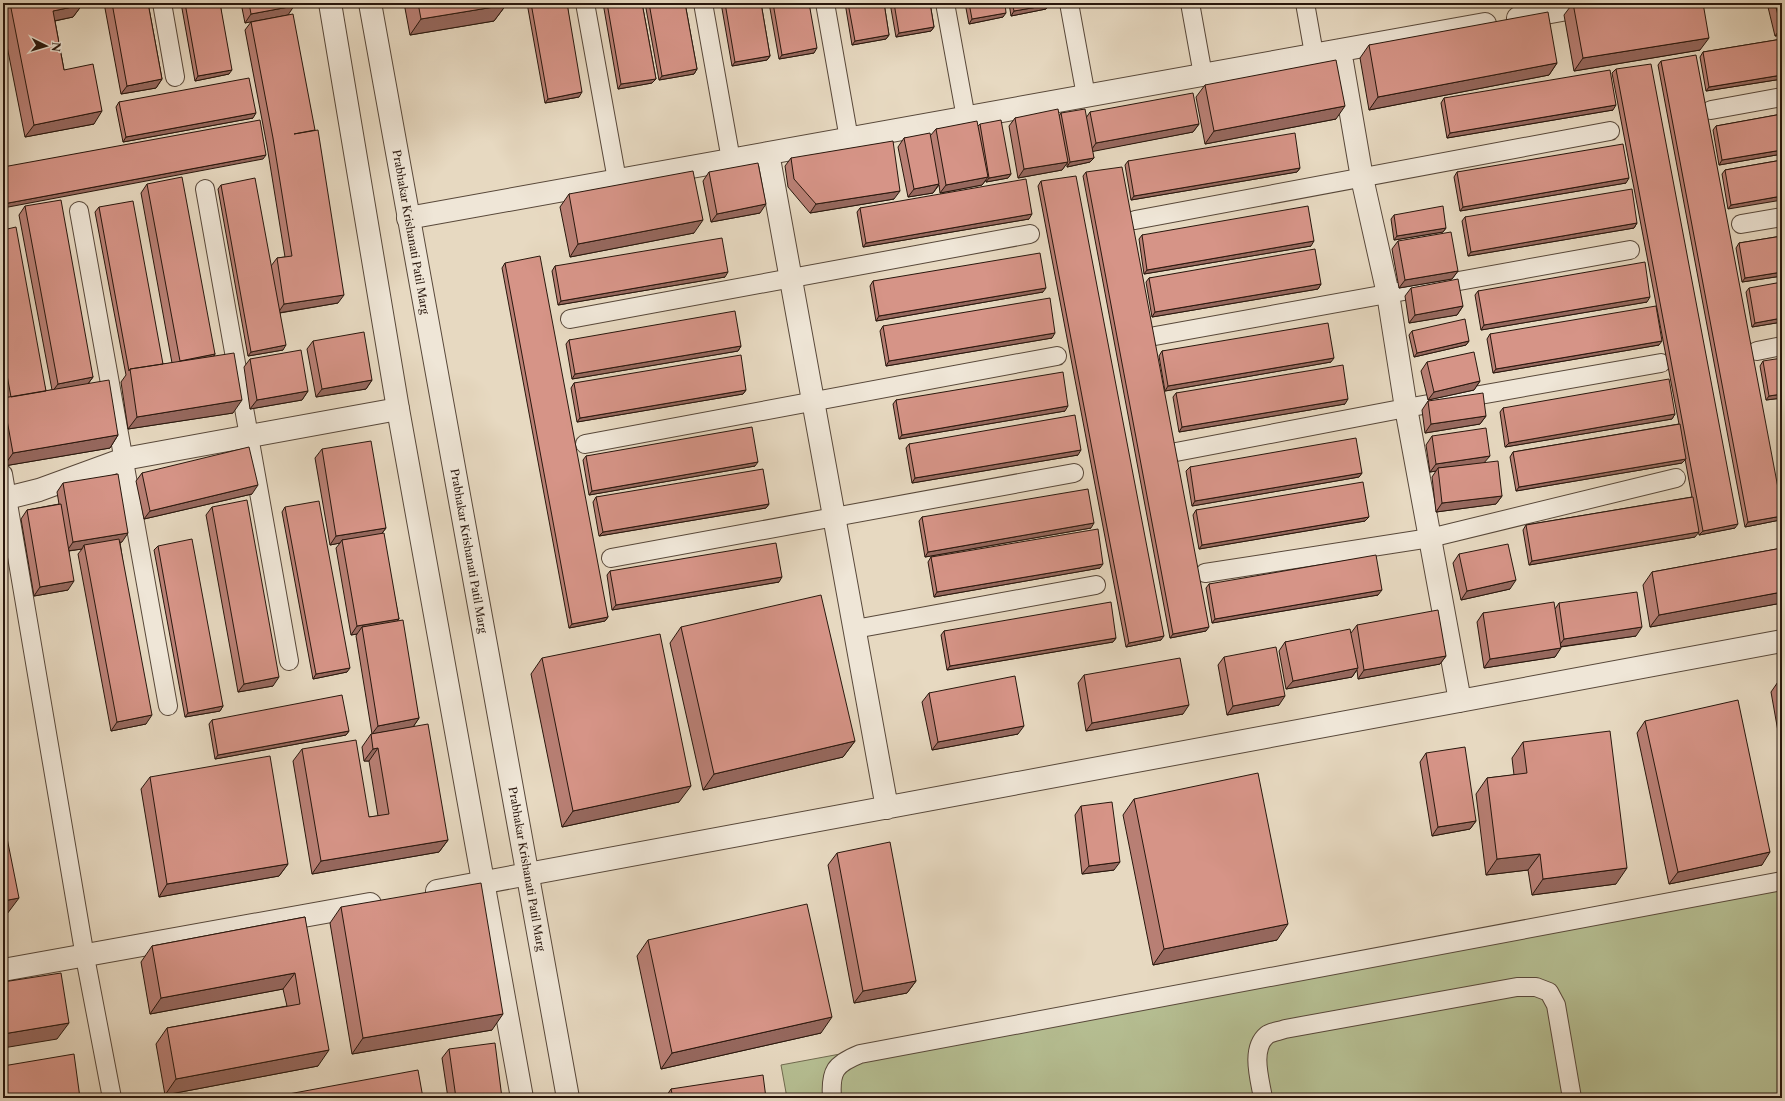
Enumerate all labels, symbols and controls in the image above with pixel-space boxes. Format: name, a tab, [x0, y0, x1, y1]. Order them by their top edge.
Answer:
north arrow	[26, 26, 66, 66]
text: N	[49, 41, 63, 53]
street label: Prabhakar Krishanati Patil Marg	[390, 149, 432, 315]
street label: Prabhakar Krishanati Patil Marg	[448, 468, 490, 634]
street label: Prabhakar Krishanati Patil Marg	[506, 786, 548, 952]

